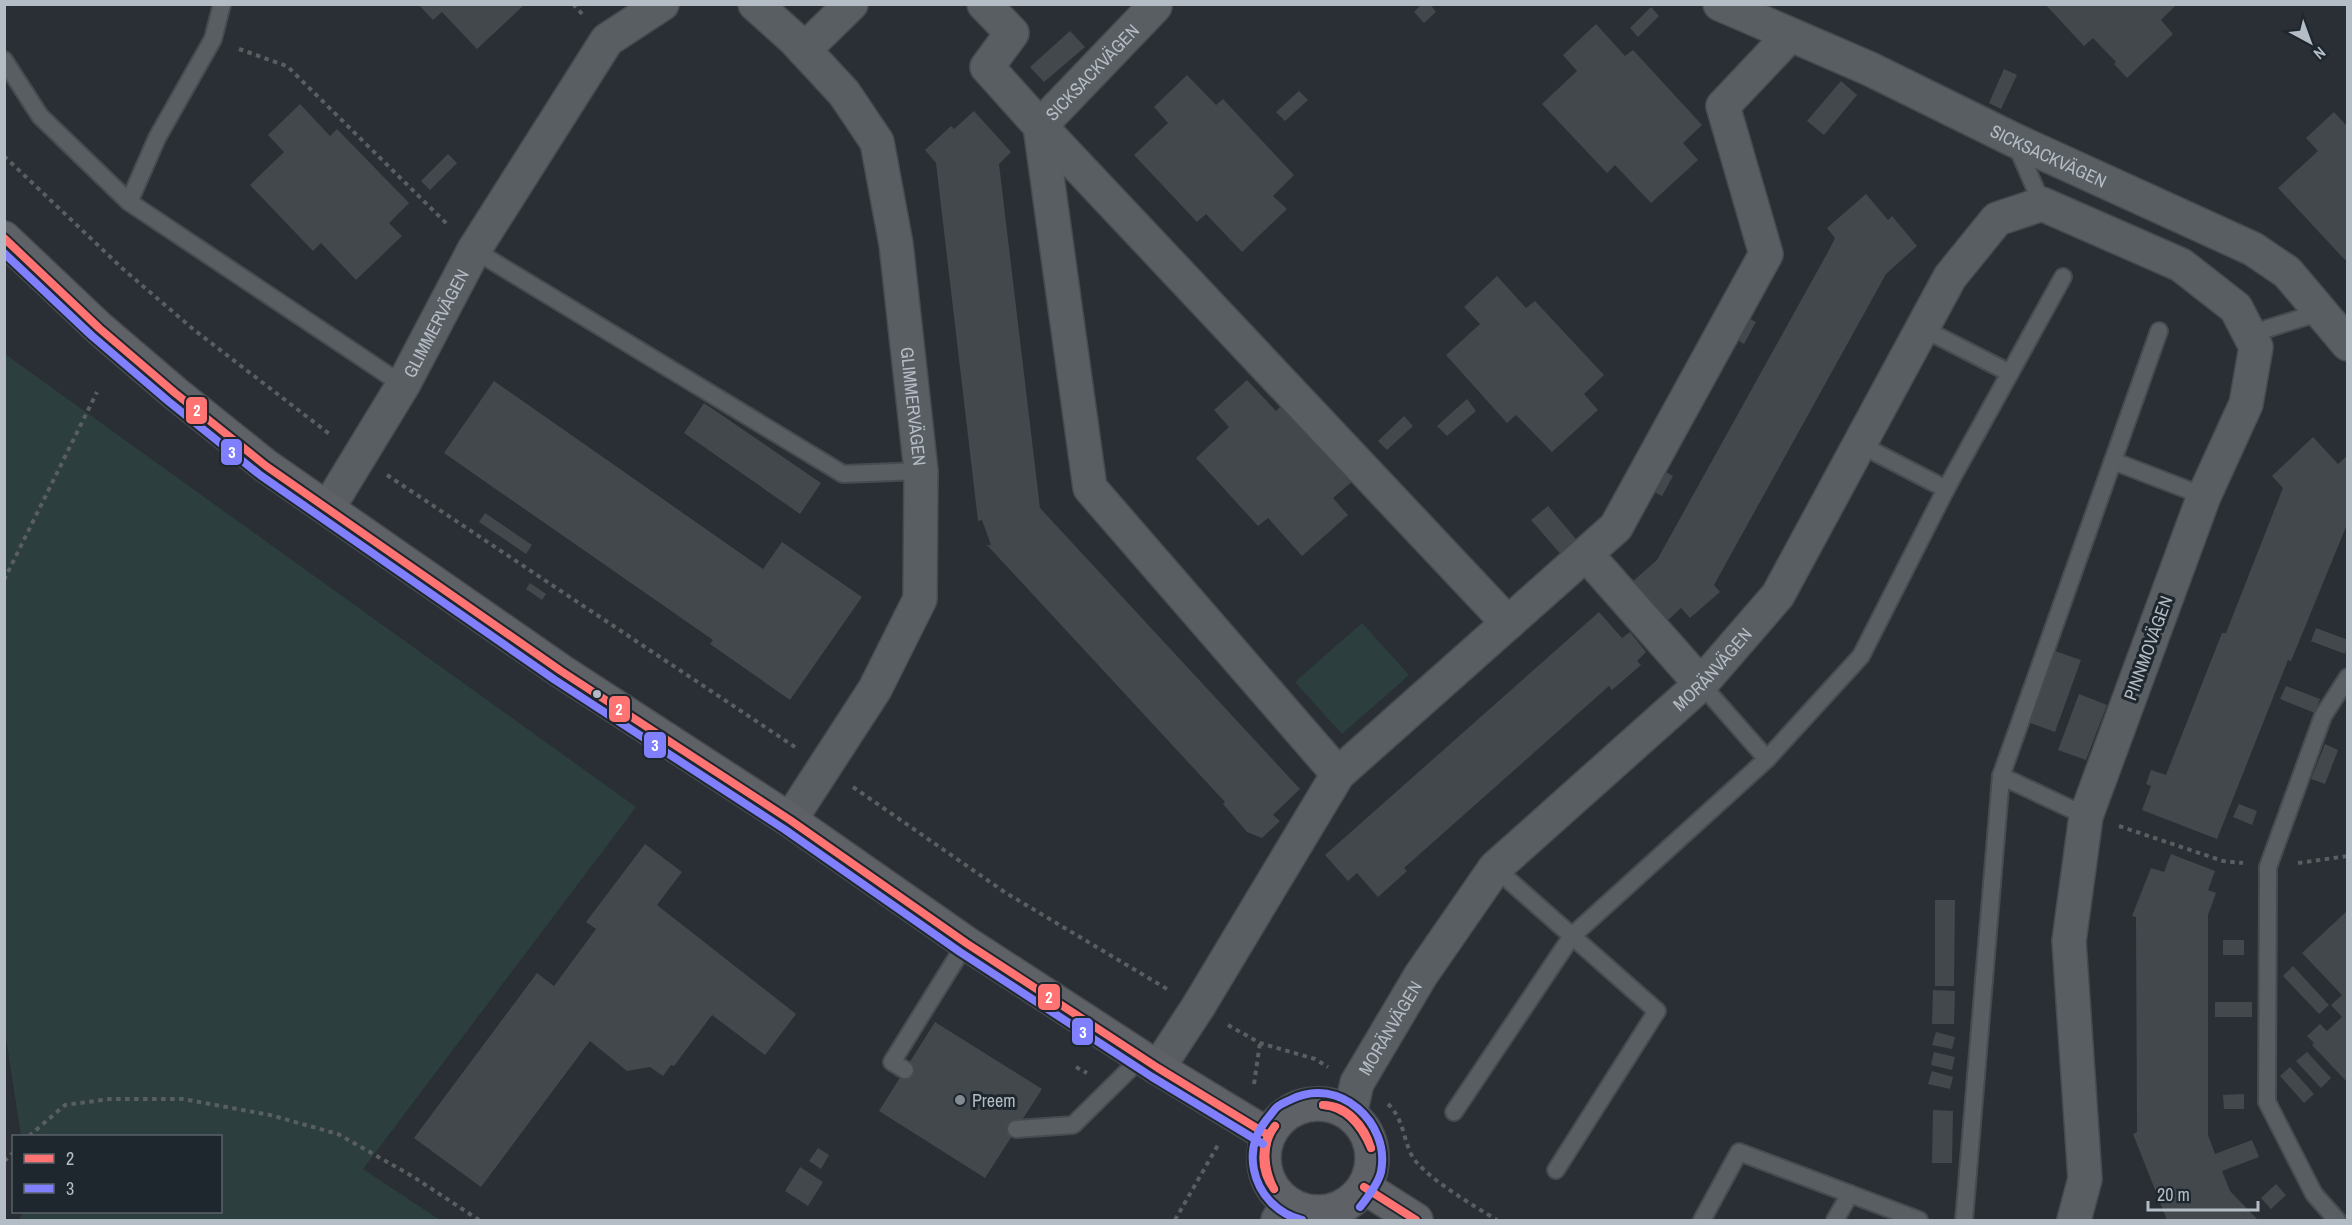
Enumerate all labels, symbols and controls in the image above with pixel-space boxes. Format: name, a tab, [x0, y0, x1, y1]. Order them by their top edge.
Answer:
north arrow	[2280, 12, 2340, 72]
street label: SICKSACKVÄGEN	[1039, 18, 1144, 126]
text: N	[2309, 42, 2331, 65]
street label: SICKSACKVÄGEN	[1986, 118, 2111, 193]
street label: GLIMMERVÄGEN	[397, 264, 474, 382]
street label: GLIMMERVÄGEN	[895, 346, 933, 467]
line badge: 2	[185, 396, 208, 425]
text: 2	[193, 399, 201, 421]
line badge: 3	[220, 438, 243, 466]
text: 3	[228, 441, 236, 463]
street label: PINNMOVÄGEN	[2118, 592, 2178, 704]
street label: MORÄNVÄGEN	[1667, 622, 1757, 716]
unlabelled marker	[591, 688, 603, 700]
line badge: 2	[608, 695, 631, 723]
text: 2	[615, 698, 623, 720]
line badge: 3	[643, 731, 667, 759]
text: 3	[651, 734, 659, 756]
street label: MORÄNVÄGEN	[1352, 976, 1427, 1080]
line badge: 2	[1037, 983, 1061, 1011]
text: 2	[1045, 986, 1053, 1008]
line badge: 3	[1071, 1017, 1094, 1046]
text: 3	[1079, 1021, 1087, 1043]
place label: Preem	[972, 1088, 1015, 1113]
marker: Preem	[953, 1093, 967, 1107]
legend	[12, 1135, 222, 1213]
text: 2	[66, 1146, 74, 1171]
scale bar	[2148, 1174, 2258, 1212]
text: 3	[66, 1176, 74, 1201]
text: 20 m	[2157, 1182, 2190, 1207]

